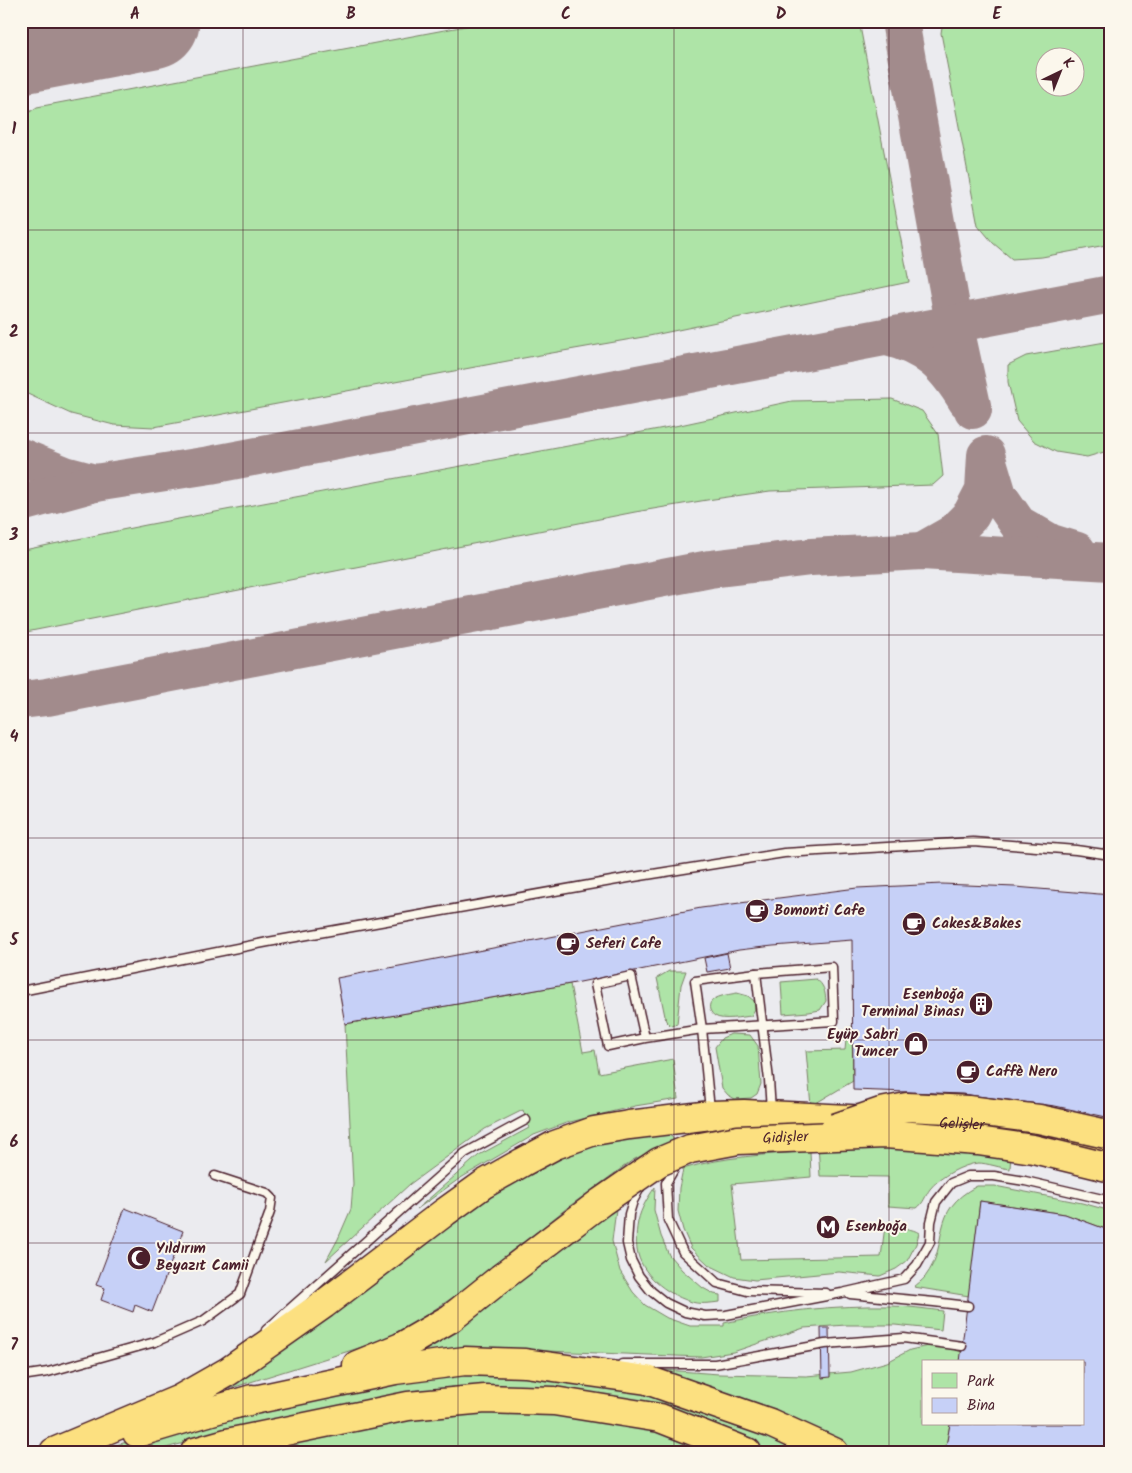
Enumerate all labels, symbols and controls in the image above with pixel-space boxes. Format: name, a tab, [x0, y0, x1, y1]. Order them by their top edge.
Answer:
text: A	[130, 2, 140, 27]
text: B	[346, 2, 356, 27]
text: C	[561, 2, 571, 27]
text: D	[776, 2, 787, 27]
text: E	[993, 2, 1003, 27]
north arrow	[1034, 48, 1084, 98]
text: K	[1058, 52, 1079, 75]
text: 1	[12, 117, 17, 142]
text: 2	[9, 320, 19, 345]
text: 3	[9, 523, 19, 548]
text: 4	[10, 725, 19, 750]
cafe icon: Bomonti Cafe	[744, 898, 770, 924]
place label: Bomonti Cafe	[774, 899, 866, 923]
cafe icon: Cakes&Bakes	[901, 911, 927, 937]
place label: Cakes&Bakes	[932, 912, 1021, 936]
text: 5	[9, 928, 20, 953]
cafe icon: Seferi Cafe	[555, 931, 581, 957]
place label: Seferi Cafe	[586, 932, 662, 956]
place label: Esenboğa Terminal Binası	[861, 983, 964, 1024]
building icon: Esenboğa Terminal Binası	[968, 991, 994, 1017]
place label: Eyüp Sabri Tuncer	[827, 1023, 899, 1064]
shop icon: Eyüp Sabri Tuncer	[903, 1031, 929, 1057]
cafe icon: Caffè Nero	[955, 1059, 981, 1085]
place label: Caffè Nero	[986, 1060, 1058, 1084]
street label: Gelişler	[939, 1112, 986, 1138]
street label: Gidişler	[762, 1125, 810, 1151]
text: 6	[10, 1130, 19, 1155]
metro station icon: Esenboğa	[815, 1214, 841, 1240]
place label: Esenboğa	[846, 1215, 907, 1239]
place label: Yıldırım Beyazıt Camii	[156, 1237, 250, 1278]
mosque icon: Yıldırım Beyazıt Camii	[126, 1245, 152, 1271]
text: 7	[10, 1333, 18, 1358]
legend	[922, 1360, 1084, 1426]
text: Park	[967, 1370, 995, 1394]
text: Bina	[967, 1394, 995, 1418]

